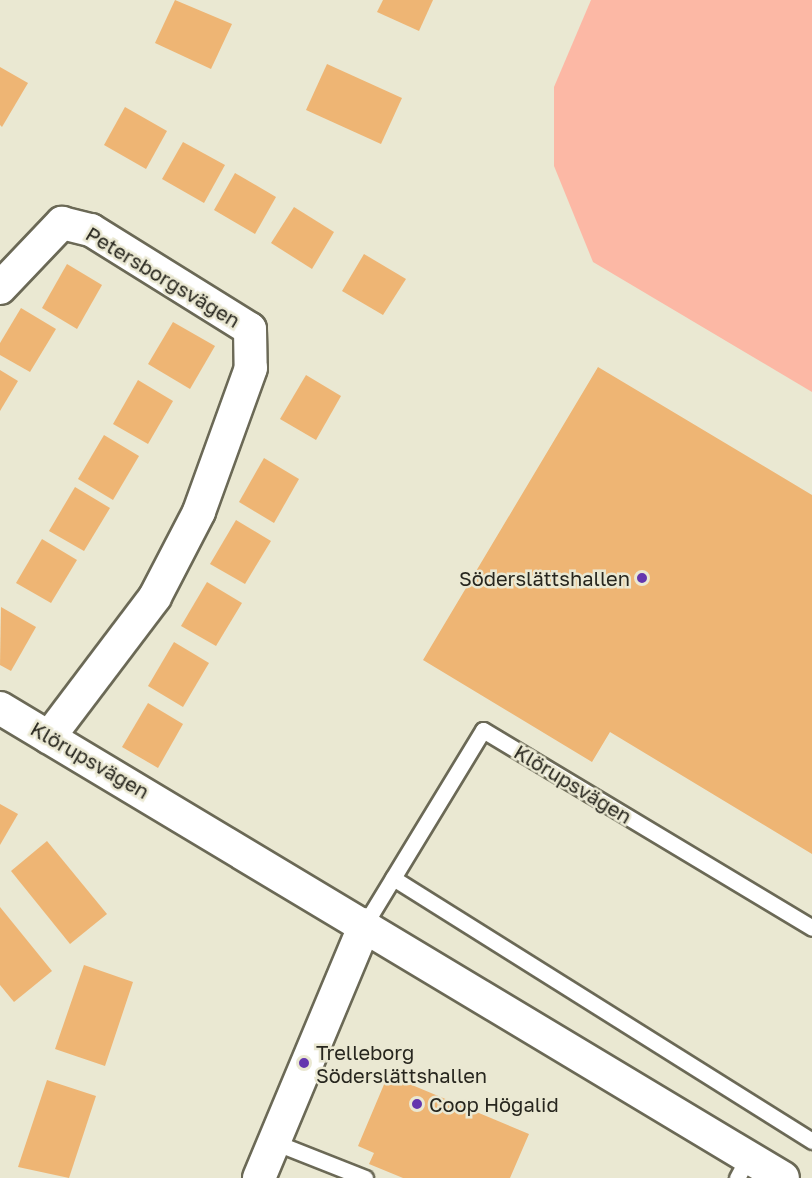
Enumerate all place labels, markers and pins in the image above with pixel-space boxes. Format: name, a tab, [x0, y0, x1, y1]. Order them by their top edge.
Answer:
place label: Söderslättshallen	[459, 566, 630, 590]
marker: Söderslättshallen	[635, 571, 649, 585]
place label: Trelleborg Söderslättshallen	[316, 1040, 487, 1087]
marker: Trelleborg Söderslättshallen	[297, 1056, 311, 1070]
place label: Coop Högalid	[429, 1092, 559, 1116]
marker: Coop Högalid	[410, 1097, 424, 1111]

